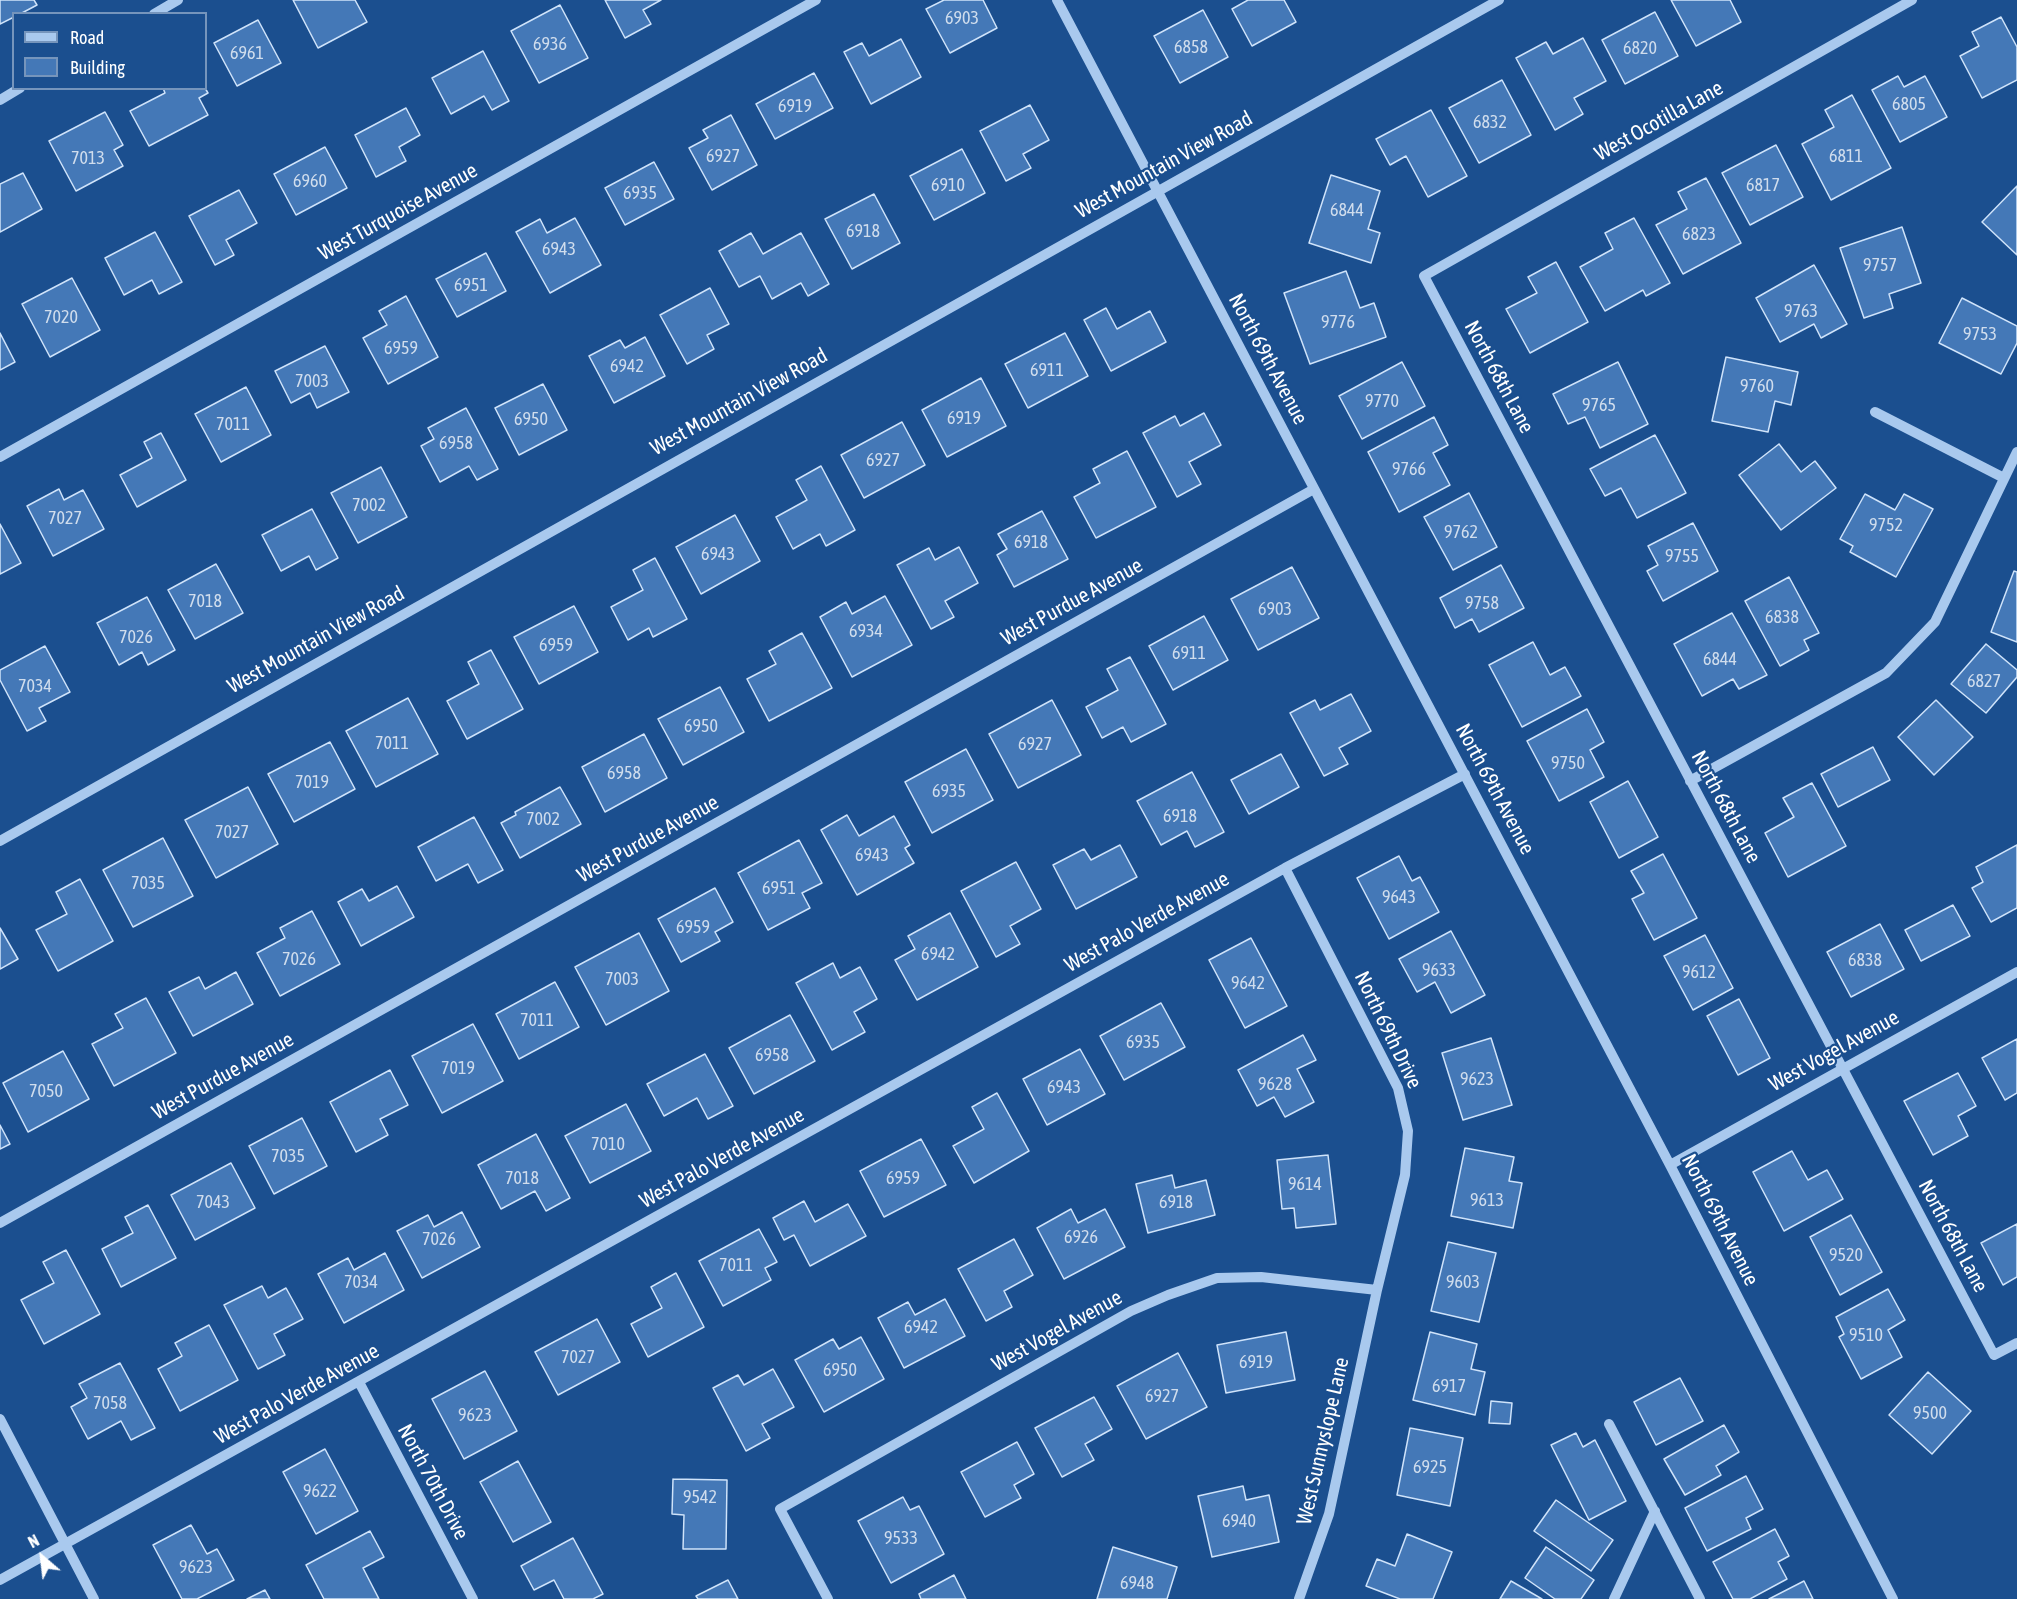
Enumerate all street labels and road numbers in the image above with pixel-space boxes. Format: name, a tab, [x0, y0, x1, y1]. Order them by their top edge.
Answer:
street label: West Ocotilla Lane	[1591, 75, 1727, 167]
street label: West Mountain View Road	[1071, 106, 1257, 224]
street label: West Turquoise Avenue	[314, 158, 482, 266]
street label: North 69th Avenue	[1223, 289, 1313, 429]
street label: North 68th Lane	[1459, 316, 1539, 438]
street label: West Mountain View Road	[646, 343, 832, 461]
street label: West Purdue Avenue	[997, 553, 1147, 651]
street label: West Mountain View Road	[223, 581, 409, 699]
street label: North 69th Avenue	[1450, 719, 1540, 859]
street label: North 68th Lane	[1686, 746, 1766, 868]
street label: West Purdue Avenue	[573, 790, 723, 888]
street label: West Palo Verde Avenue	[1060, 866, 1234, 978]
street label: North 69th Drive	[1349, 967, 1427, 1093]
street label: West Vogel Avenue	[1765, 1005, 1903, 1097]
street label: West Purdue Avenue	[148, 1027, 298, 1125]
street label: West Palo Verde Avenue	[635, 1102, 809, 1214]
street label: North 69th Avenue	[1676, 1150, 1764, 1290]
street label: North 68th Lane	[1913, 1175, 1993, 1297]
street label: West Vogel Avenue	[988, 1285, 1126, 1377]
street label: West Palo Verde Avenue	[210, 1338, 384, 1450]
street label: West Sunnyslope Lane	[1291, 1355, 1355, 1527]
street label: North 70th Drive	[392, 1420, 474, 1544]

